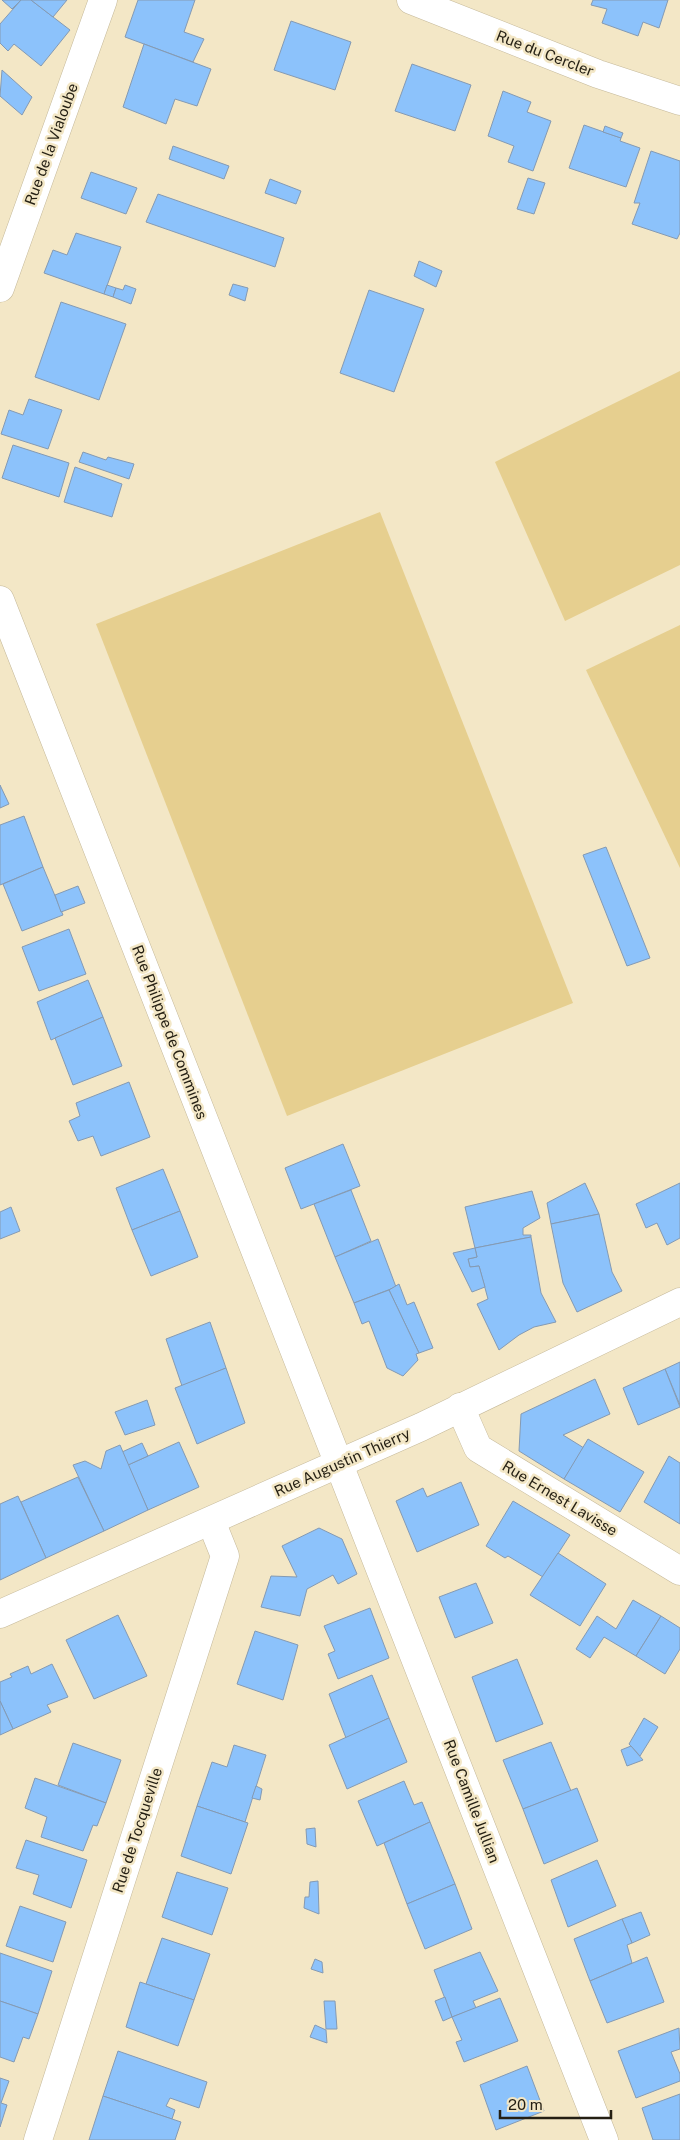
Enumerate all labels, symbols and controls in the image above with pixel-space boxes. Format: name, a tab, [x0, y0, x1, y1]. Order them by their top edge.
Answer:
street label: Rue du Cercler	[494, 27, 596, 79]
street label: Rue de la Vialoube	[21, 81, 81, 207]
street label: Rue Philippe de Commines	[129, 943, 211, 1121]
street label: Rue Augustin Thierry	[271, 1424, 413, 1500]
street label: Rue Ernest Lavisse	[499, 1457, 621, 1539]
street label: Rue Camille Jullian	[441, 1737, 503, 1865]
street label: Rue de Tocqueville	[109, 1765, 165, 1895]
scale bar	[500, 2088, 611, 2120]
text: 20 m	[508, 2096, 543, 2113]

